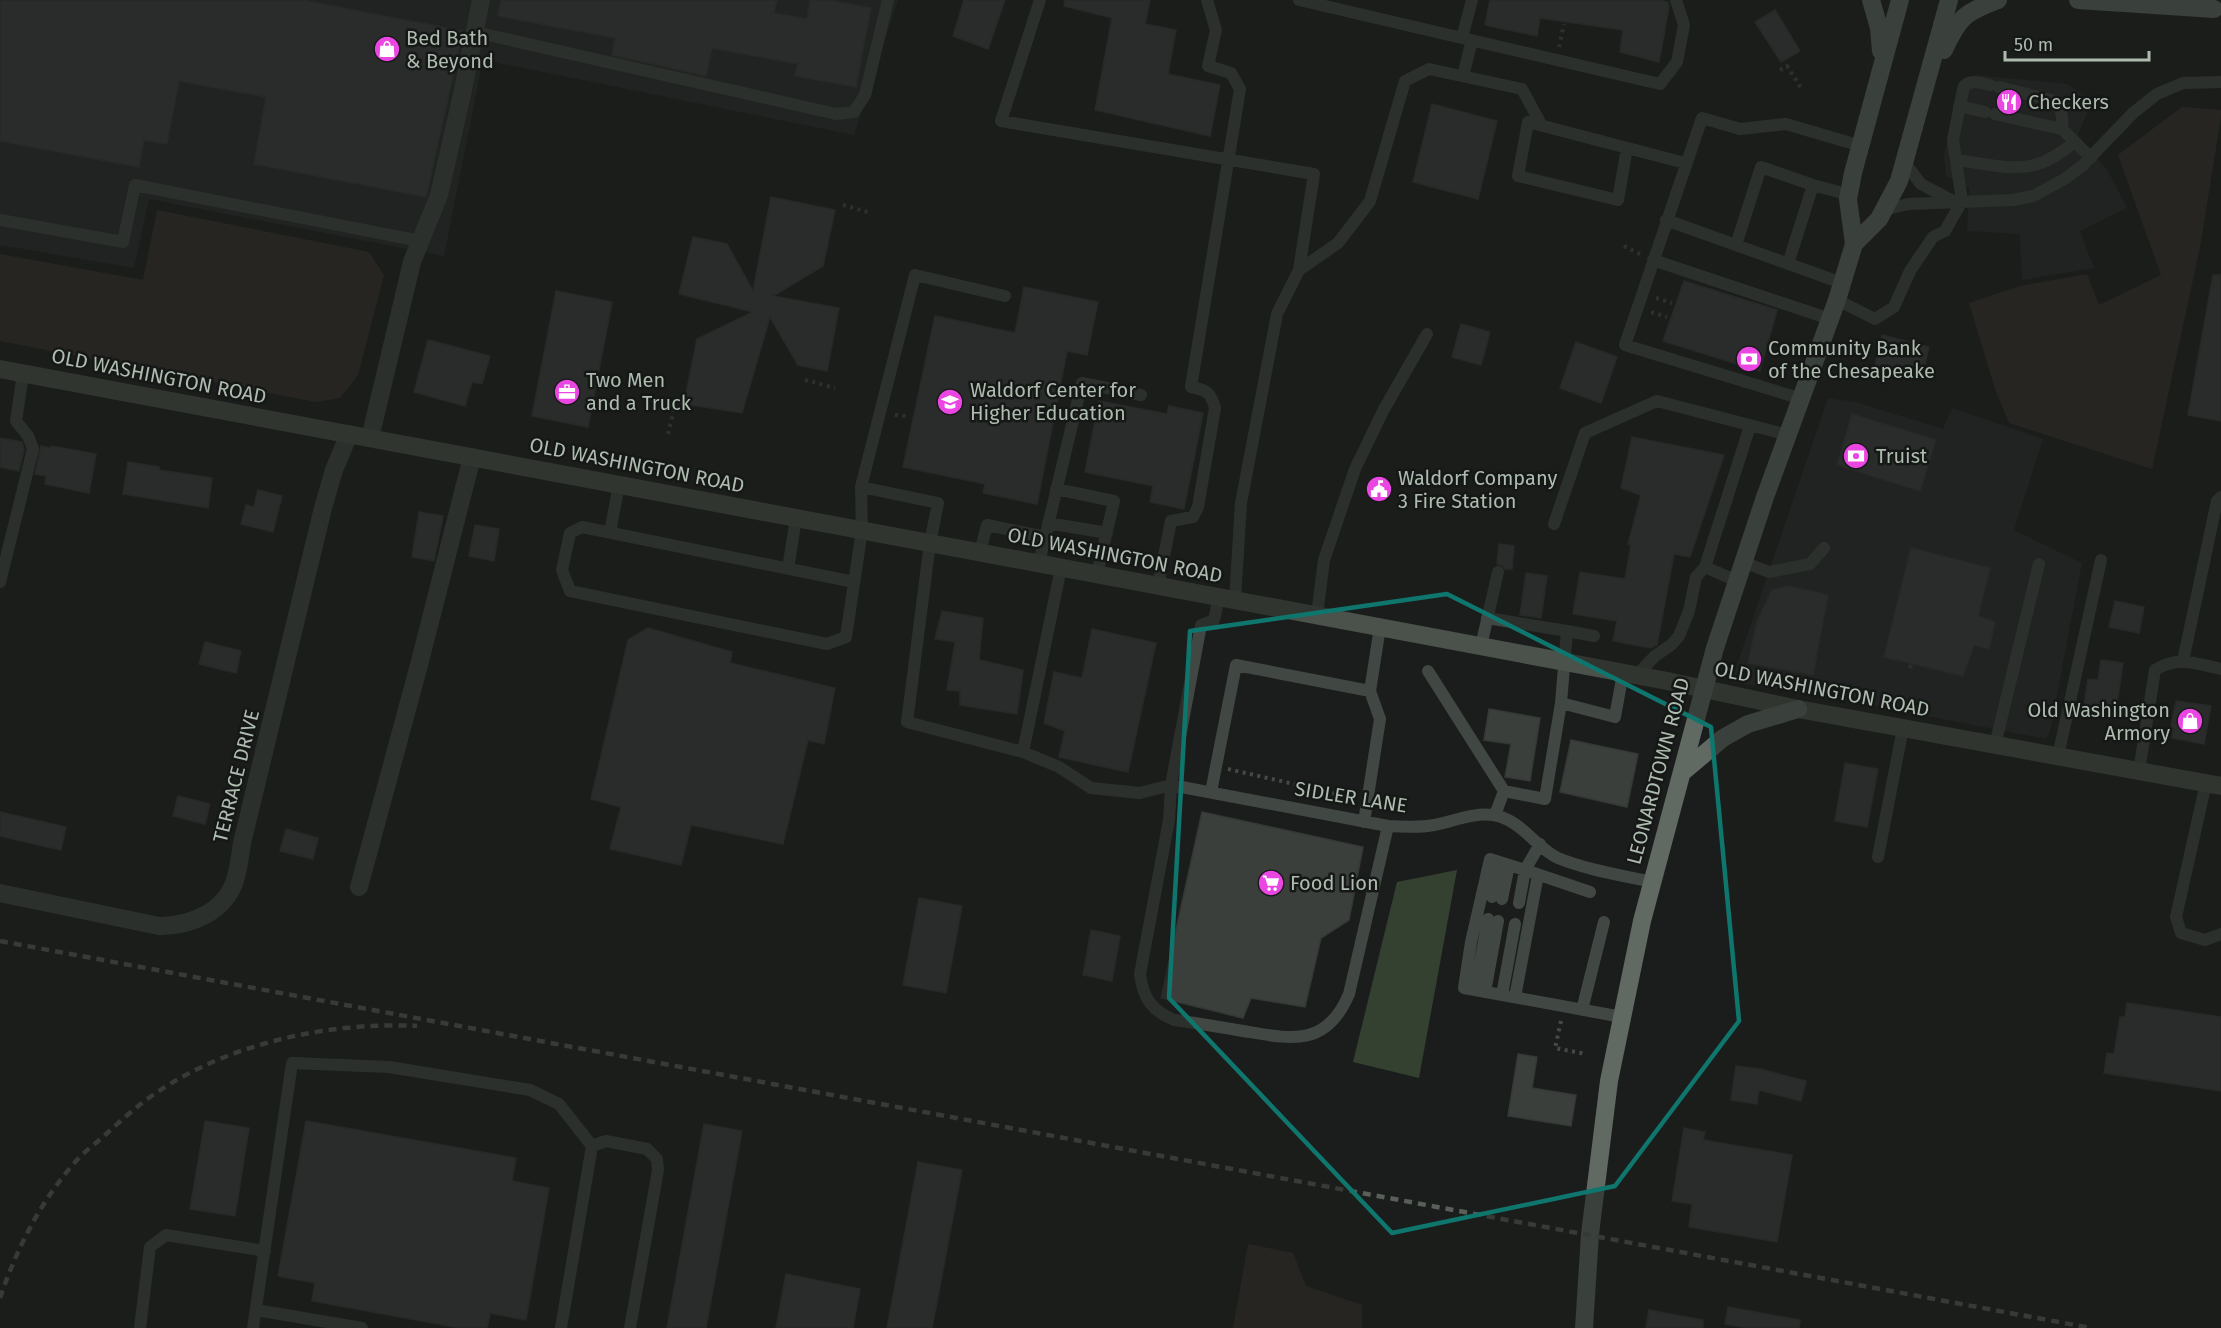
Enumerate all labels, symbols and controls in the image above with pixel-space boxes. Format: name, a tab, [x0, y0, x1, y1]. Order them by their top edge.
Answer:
scale bar	[2005, 24, 2149, 62]
place label: Bed Bath & Beyond	[406, 26, 494, 73]
shop icon: Bed Bath & Beyond	[372, 34, 402, 64]
text: 50 m	[2014, 34, 2053, 56]
restaurant icon: Checkers	[1994, 87, 2024, 117]
place label: Checkers	[2028, 90, 2109, 114]
place label: Community Bank of the Chesapeake	[1768, 336, 1935, 383]
street label: OLD WASHINGTON ROAD	[49, 343, 269, 409]
bank icon: Community Bank of the Chesapeake	[1734, 344, 1764, 374]
place label: Two Men and a Truck	[586, 368, 692, 415]
office icon: Two Men and a Truck	[552, 377, 582, 407]
place label: Waldorf Center for Higher Education	[970, 378, 1136, 425]
school or university icon: Waldorf Center for Higher Education	[935, 387, 965, 417]
street label: OLD WASHINGTON ROAD	[527, 432, 747, 498]
bank icon: Truist	[1841, 441, 1871, 471]
place label: Truist	[1876, 444, 1928, 468]
place label: Waldorf Company 3 Fire Station	[1398, 466, 1557, 513]
public building icon: Waldorf Company 3 Fire Station	[1364, 474, 1394, 504]
street label: OLD WASHINGTON ROAD	[1005, 522, 1225, 588]
street label: OLD WASHINGTON ROAD	[1712, 656, 1932, 722]
street label: LEONARDTOWN ROAD	[1621, 675, 1695, 867]
place label: Old Washington Armory	[2027, 698, 2170, 745]
shop icon: Old Washington Armory	[2175, 706, 2205, 736]
street label: TERRACE DRIVE	[208, 707, 264, 845]
street label: SIDLER LANE	[1293, 776, 1409, 818]
supermarket icon: Food Lion	[1256, 868, 1286, 898]
place label: Food Lion	[1290, 871, 1379, 895]

